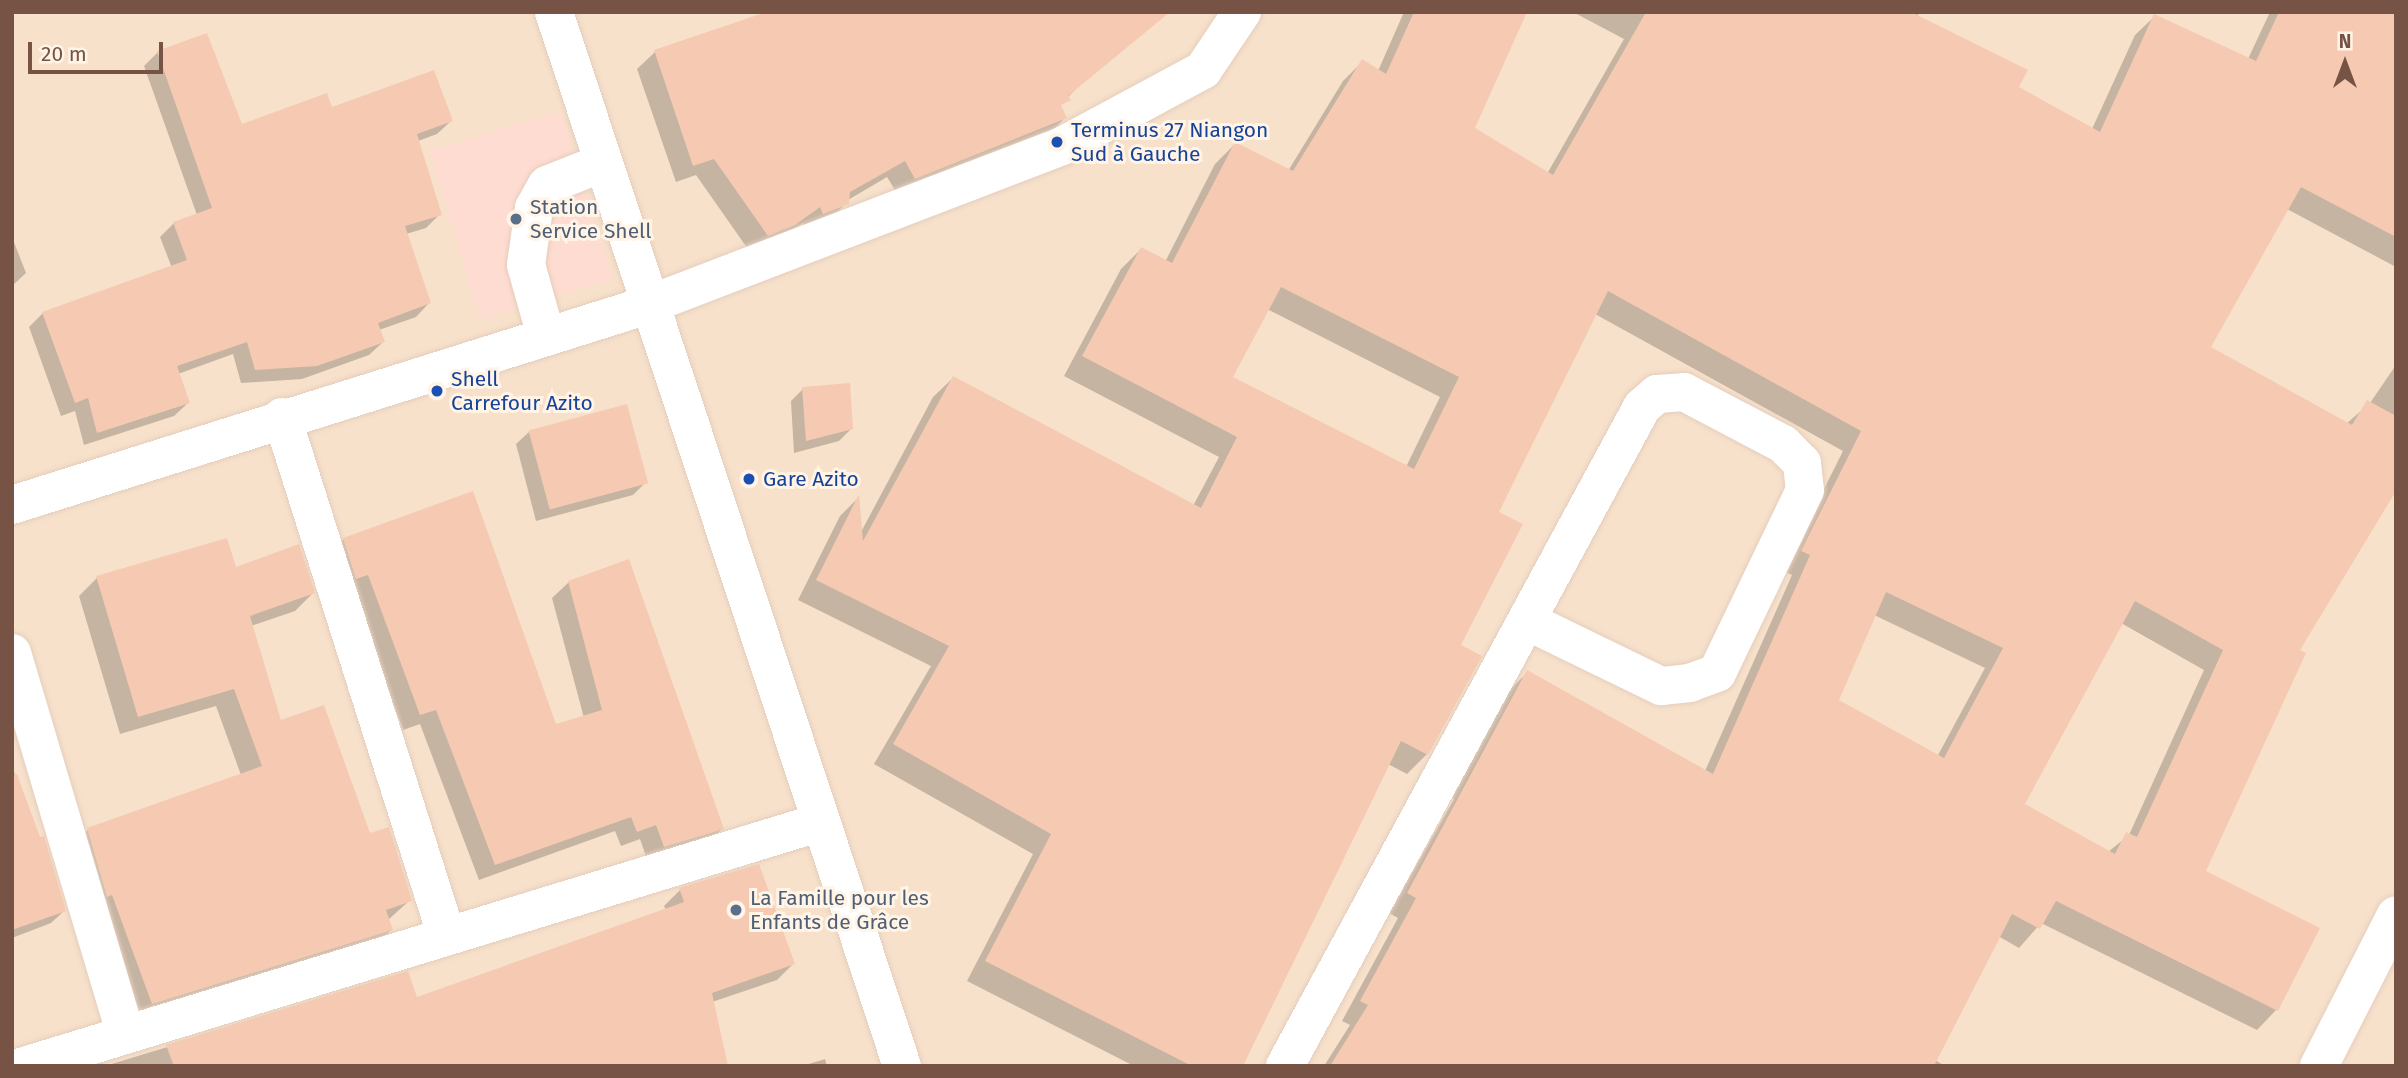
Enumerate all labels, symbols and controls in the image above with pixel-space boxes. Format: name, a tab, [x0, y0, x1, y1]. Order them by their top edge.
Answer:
scale bar	[32, 28, 166, 72]
north arrow	[2310, 28, 2380, 98]
text: N	[2339, 30, 2351, 53]
text: 20 m	[41, 41, 87, 67]
place label: Terminus 27 Niangon Sud à Gauche	[1071, 117, 1268, 167]
marker: Terminus 27 Niangon Sud à Gauche	[1049, 134, 1065, 150]
place label: Station Service Shell	[530, 194, 651, 244]
marker: Station Service Shell	[508, 211, 524, 227]
place label: Shell Carrefour Azito	[451, 366, 593, 416]
marker: Shell Carrefour Azito	[429, 383, 445, 399]
place label: Gare Azito	[763, 466, 859, 492]
marker: Gare Azito	[741, 471, 757, 487]
place label: La Famille pour les Enfants de Grâce	[750, 885, 929, 935]
marker: La Famille pour les Enfants de Grâce	[728, 902, 744, 918]

